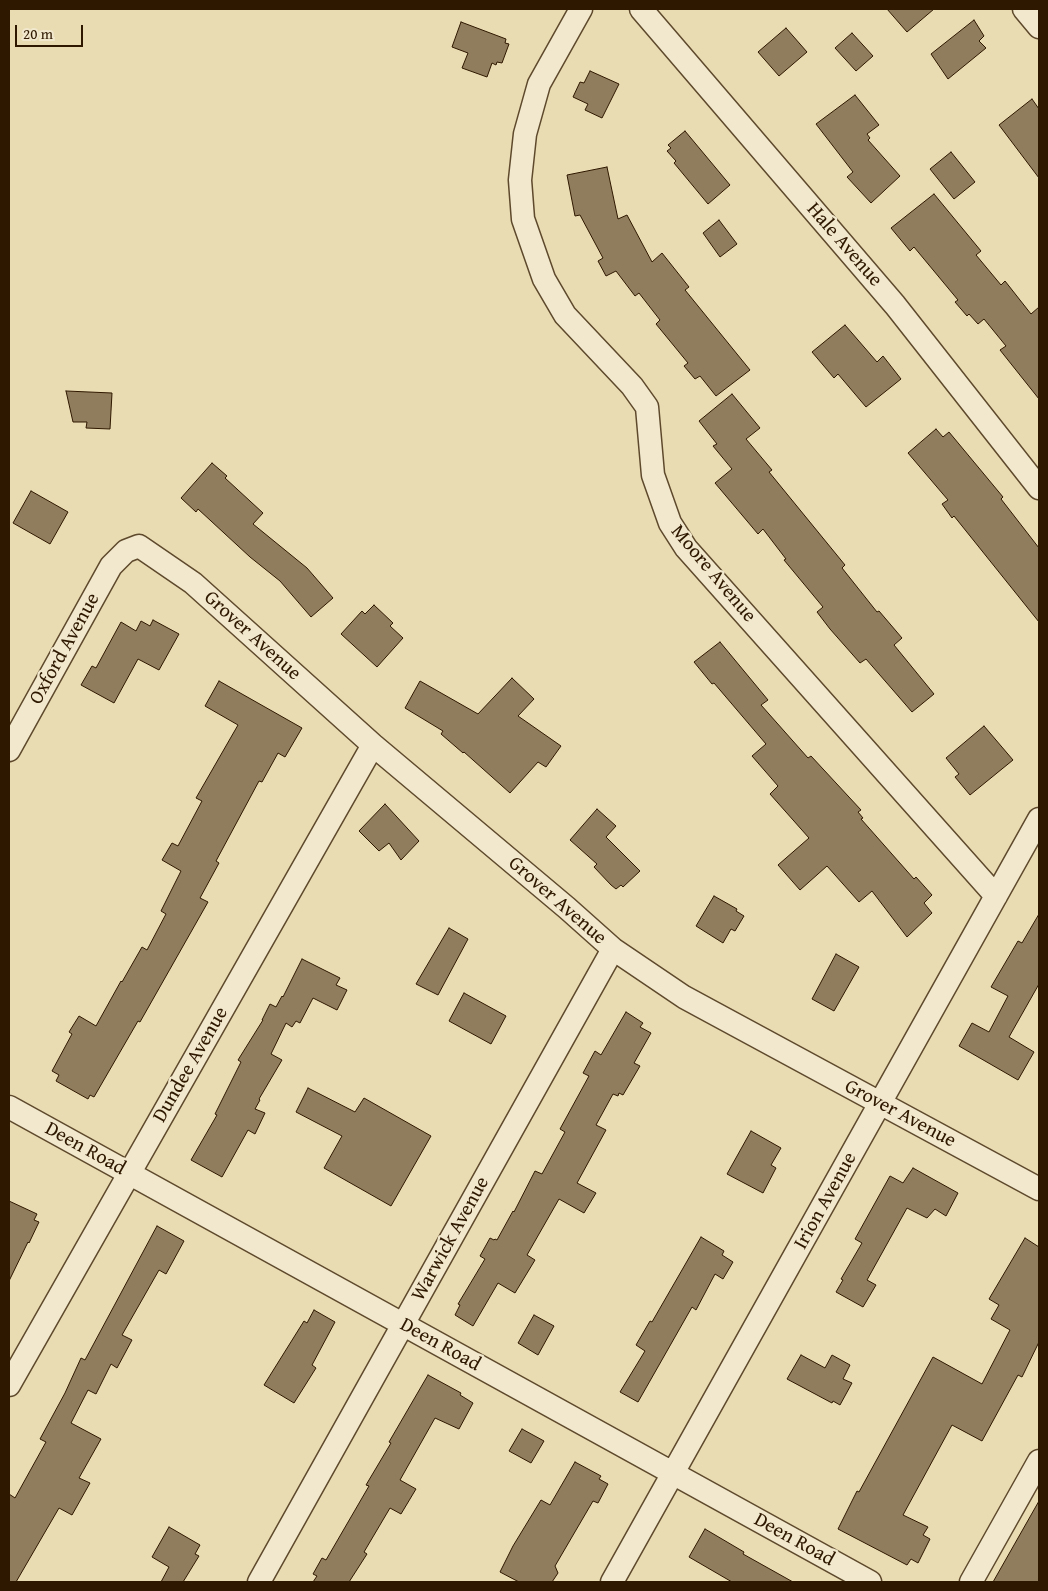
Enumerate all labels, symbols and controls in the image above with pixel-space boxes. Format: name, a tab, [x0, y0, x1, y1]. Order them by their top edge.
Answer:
scale bar	[18, 15, 85, 47]
text: 20 m	[23, 23, 53, 44]
street label: Hale Avenue	[801, 198, 887, 292]
street label: Moore Avenue	[665, 520, 761, 628]
street label: Grover Avenue	[198, 586, 306, 686]
street label: Oxford Avenue	[25, 589, 105, 709]
street label: Grover Avenue	[503, 852, 611, 950]
street label: Dundee Avenue	[148, 1003, 234, 1127]
street label: Grover Avenue	[840, 1075, 960, 1153]
street label: Deen Road	[41, 1117, 129, 1181]
street label: Irion Avenue	[789, 1148, 863, 1254]
street label: Warwick Avenue	[407, 1173, 495, 1305]
street label: Deen Road	[396, 1313, 484, 1377]
street label: Deen Road	[750, 1508, 838, 1572]

